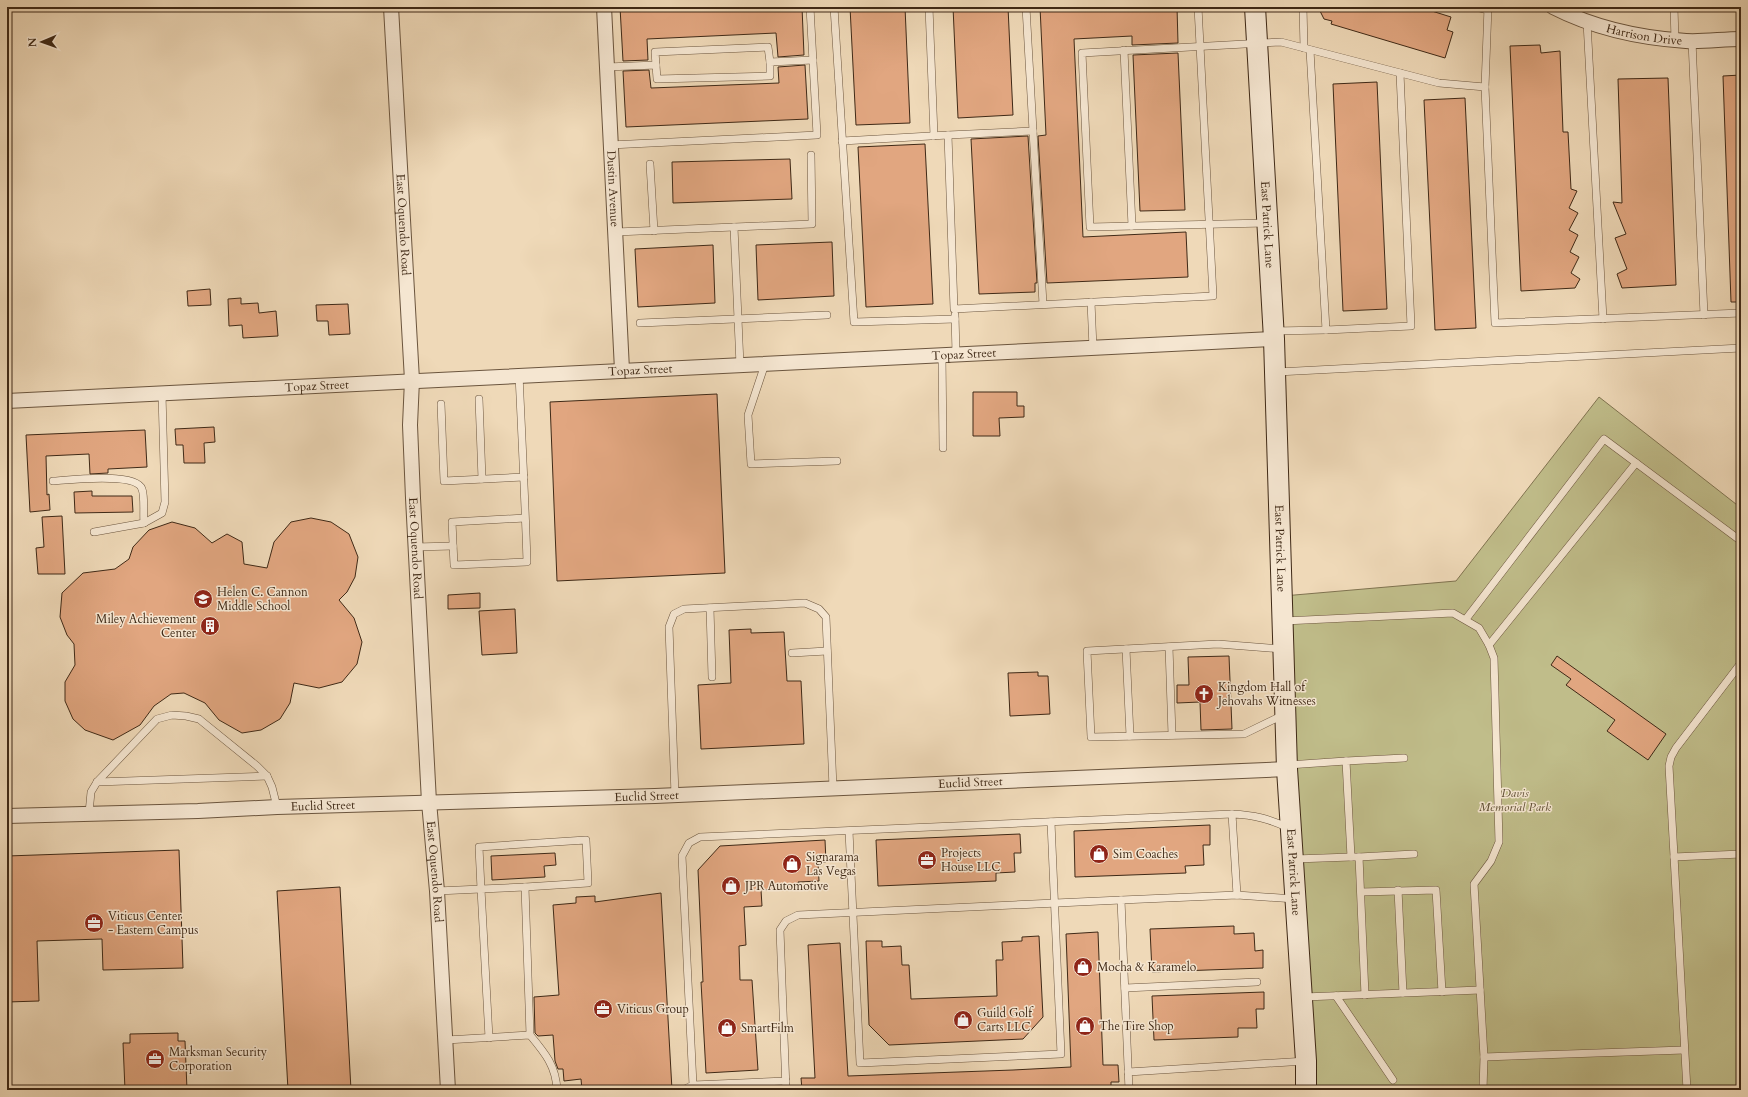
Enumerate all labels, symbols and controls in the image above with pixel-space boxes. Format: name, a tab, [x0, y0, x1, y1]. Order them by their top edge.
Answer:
street label: Harrison Drive	[1604, 20, 1683, 49]
north arrow	[22, 22, 62, 62]
text: N	[25, 37, 40, 47]
street label: Dustin Avenue	[603, 150, 623, 227]
street label: East Oquendo Road	[392, 173, 414, 277]
street label: East Patrick Lane	[1257, 181, 1278, 269]
street label: Topaz Street	[931, 345, 997, 364]
street label: Topaz Street	[608, 360, 673, 380]
street label: Topaz Street	[284, 376, 349, 395]
street label: East Oquendo Road	[405, 497, 426, 600]
street label: East Patrick Lane	[1271, 504, 1290, 592]
place label: Helen C. Cannon Middle School	[217, 584, 308, 614]
school or university icon: Helen C. Cannon Middle School	[192, 588, 214, 610]
place label: Miley Achievement Center	[96, 611, 197, 641]
building icon: Miley Achievement Center	[199, 615, 221, 637]
place label: Kingdom Hall of Jehovahs Witnesses	[1216, 679, 1316, 709]
church icon: Kingdom Hall of Jehovahs Witnesses	[1193, 683, 1215, 705]
street label: Euclid Street	[938, 773, 1003, 792]
park label: Davis Memorial Park	[1479, 785, 1551, 815]
street label: Euclid Street	[614, 787, 679, 805]
street label: Euclid Street	[290, 797, 355, 815]
street label: East Oquendo Road	[423, 820, 447, 923]
street label: East Patrick Lane	[1283, 828, 1305, 916]
shop icon: Sim Coaches	[1088, 843, 1110, 865]
place label: Projects House LLC	[941, 845, 1000, 875]
place label: Sim Coaches	[1113, 846, 1178, 862]
place label: Signarama Las Vegas	[806, 849, 860, 879]
office icon: Projects House LLC	[916, 849, 938, 871]
shop icon: Signarama Las Vegas	[781, 853, 803, 875]
shop icon: JPR Automotive	[720, 875, 742, 897]
place label: JPR Automotive	[743, 878, 828, 894]
place label: Viticus Center - Eastern Campus	[108, 908, 198, 938]
office icon: Viticus Center - Eastern Campus	[83, 912, 105, 934]
shop icon: Mocha & Karamelo	[1072, 956, 1094, 978]
place label: Mocha & Karamelo	[1097, 959, 1197, 975]
office icon: Viticus Group	[592, 998, 614, 1020]
place label: Viticus Group	[617, 1001, 689, 1017]
place label: Guild Golf Carts LLC	[977, 1005, 1034, 1035]
shop icon: Guild Golf Carts LLC	[952, 1009, 974, 1031]
shop icon: The Tire Shop	[1074, 1015, 1096, 1037]
shop icon: SmartFilm	[716, 1017, 738, 1039]
place label: The Tire Shop	[1099, 1018, 1174, 1034]
place label: SmartFilm	[741, 1020, 795, 1036]
place label: Marksman Security Corporation	[169, 1044, 268, 1074]
office icon: Marksman Security Corporation	[144, 1048, 166, 1070]

